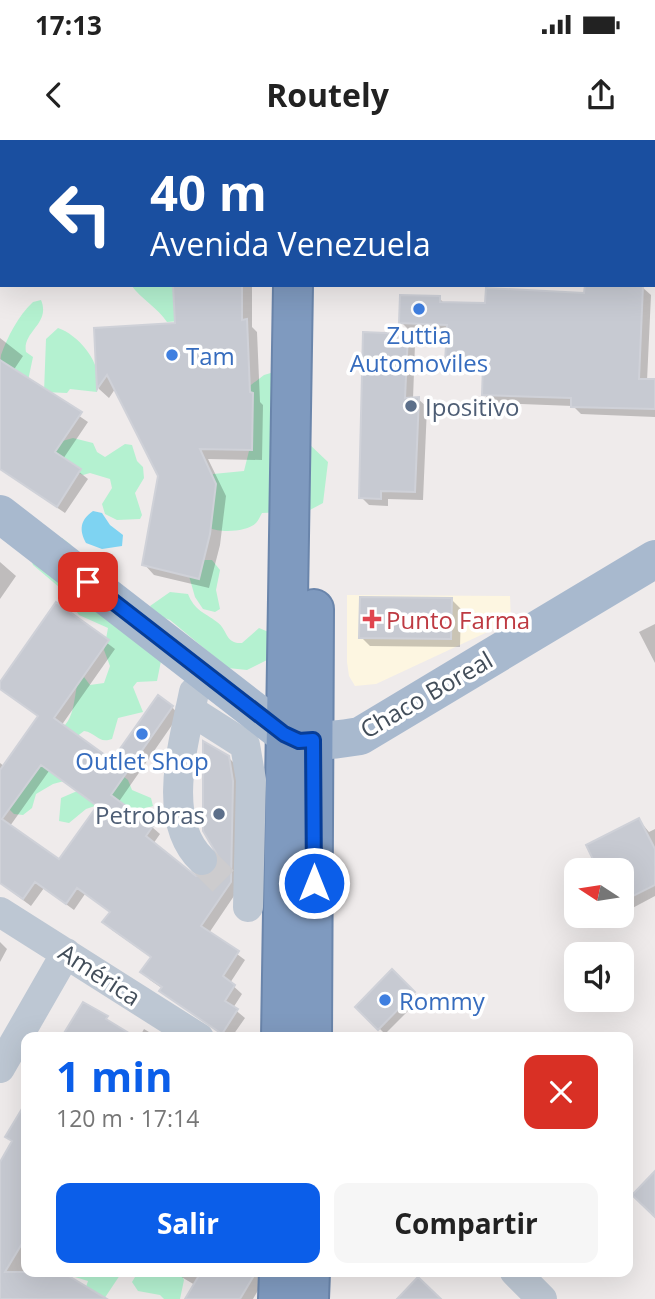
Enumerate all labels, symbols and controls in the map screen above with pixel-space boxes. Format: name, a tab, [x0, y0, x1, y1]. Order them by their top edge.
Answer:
text: 17:13	[35, 7, 102, 43]
text: Routely	[266, 73, 389, 116]
icon: back	[35, 76, 73, 114]
icon: share	[582, 76, 620, 114]
text: 40 m	[150, 159, 267, 225]
icon: left	[35, 168, 126, 259]
text: Avenida Venezuela	[150, 222, 431, 265]
marker: Zuttia Automoviles	[411, 301, 427, 317]
place label: Zuttia Automoviles	[350, 318, 488, 379]
place label: Tam	[186, 339, 235, 372]
marker: Tam	[164, 347, 180, 363]
place label: Ipositivo	[425, 390, 519, 423]
marker: Ipositivo	[403, 398, 419, 414]
pin	[58, 552, 118, 612]
icon: arrive	[69, 563, 107, 601]
place label: Punto Farma	[386, 603, 530, 636]
marker: Punto Farma	[364, 611, 380, 627]
street label: Chaco Boreal	[354, 643, 498, 745]
marker: Outlet Shop	[134, 726, 150, 742]
place label: Outlet Shop	[75, 744, 209, 777]
place label: Petrobras	[95, 798, 205, 831]
marker: Petrobras	[211, 806, 227, 822]
position arrow	[277, 846, 351, 920]
north arrow	[564, 858, 634, 928]
map controls	[564, 858, 634, 1012]
street label: América	[53, 935, 147, 1013]
button: sound	[564, 942, 634, 1012]
place label: Rommy	[399, 984, 486, 1017]
marker: Rommy	[377, 992, 393, 1008]
text: 1 min	[56, 1047, 173, 1104]
button: close	[524, 1055, 598, 1129]
text: 120 m · 17:14	[56, 1102, 199, 1134]
button: Salir	[56, 1183, 320, 1263]
button: Compartir	[334, 1183, 598, 1263]

